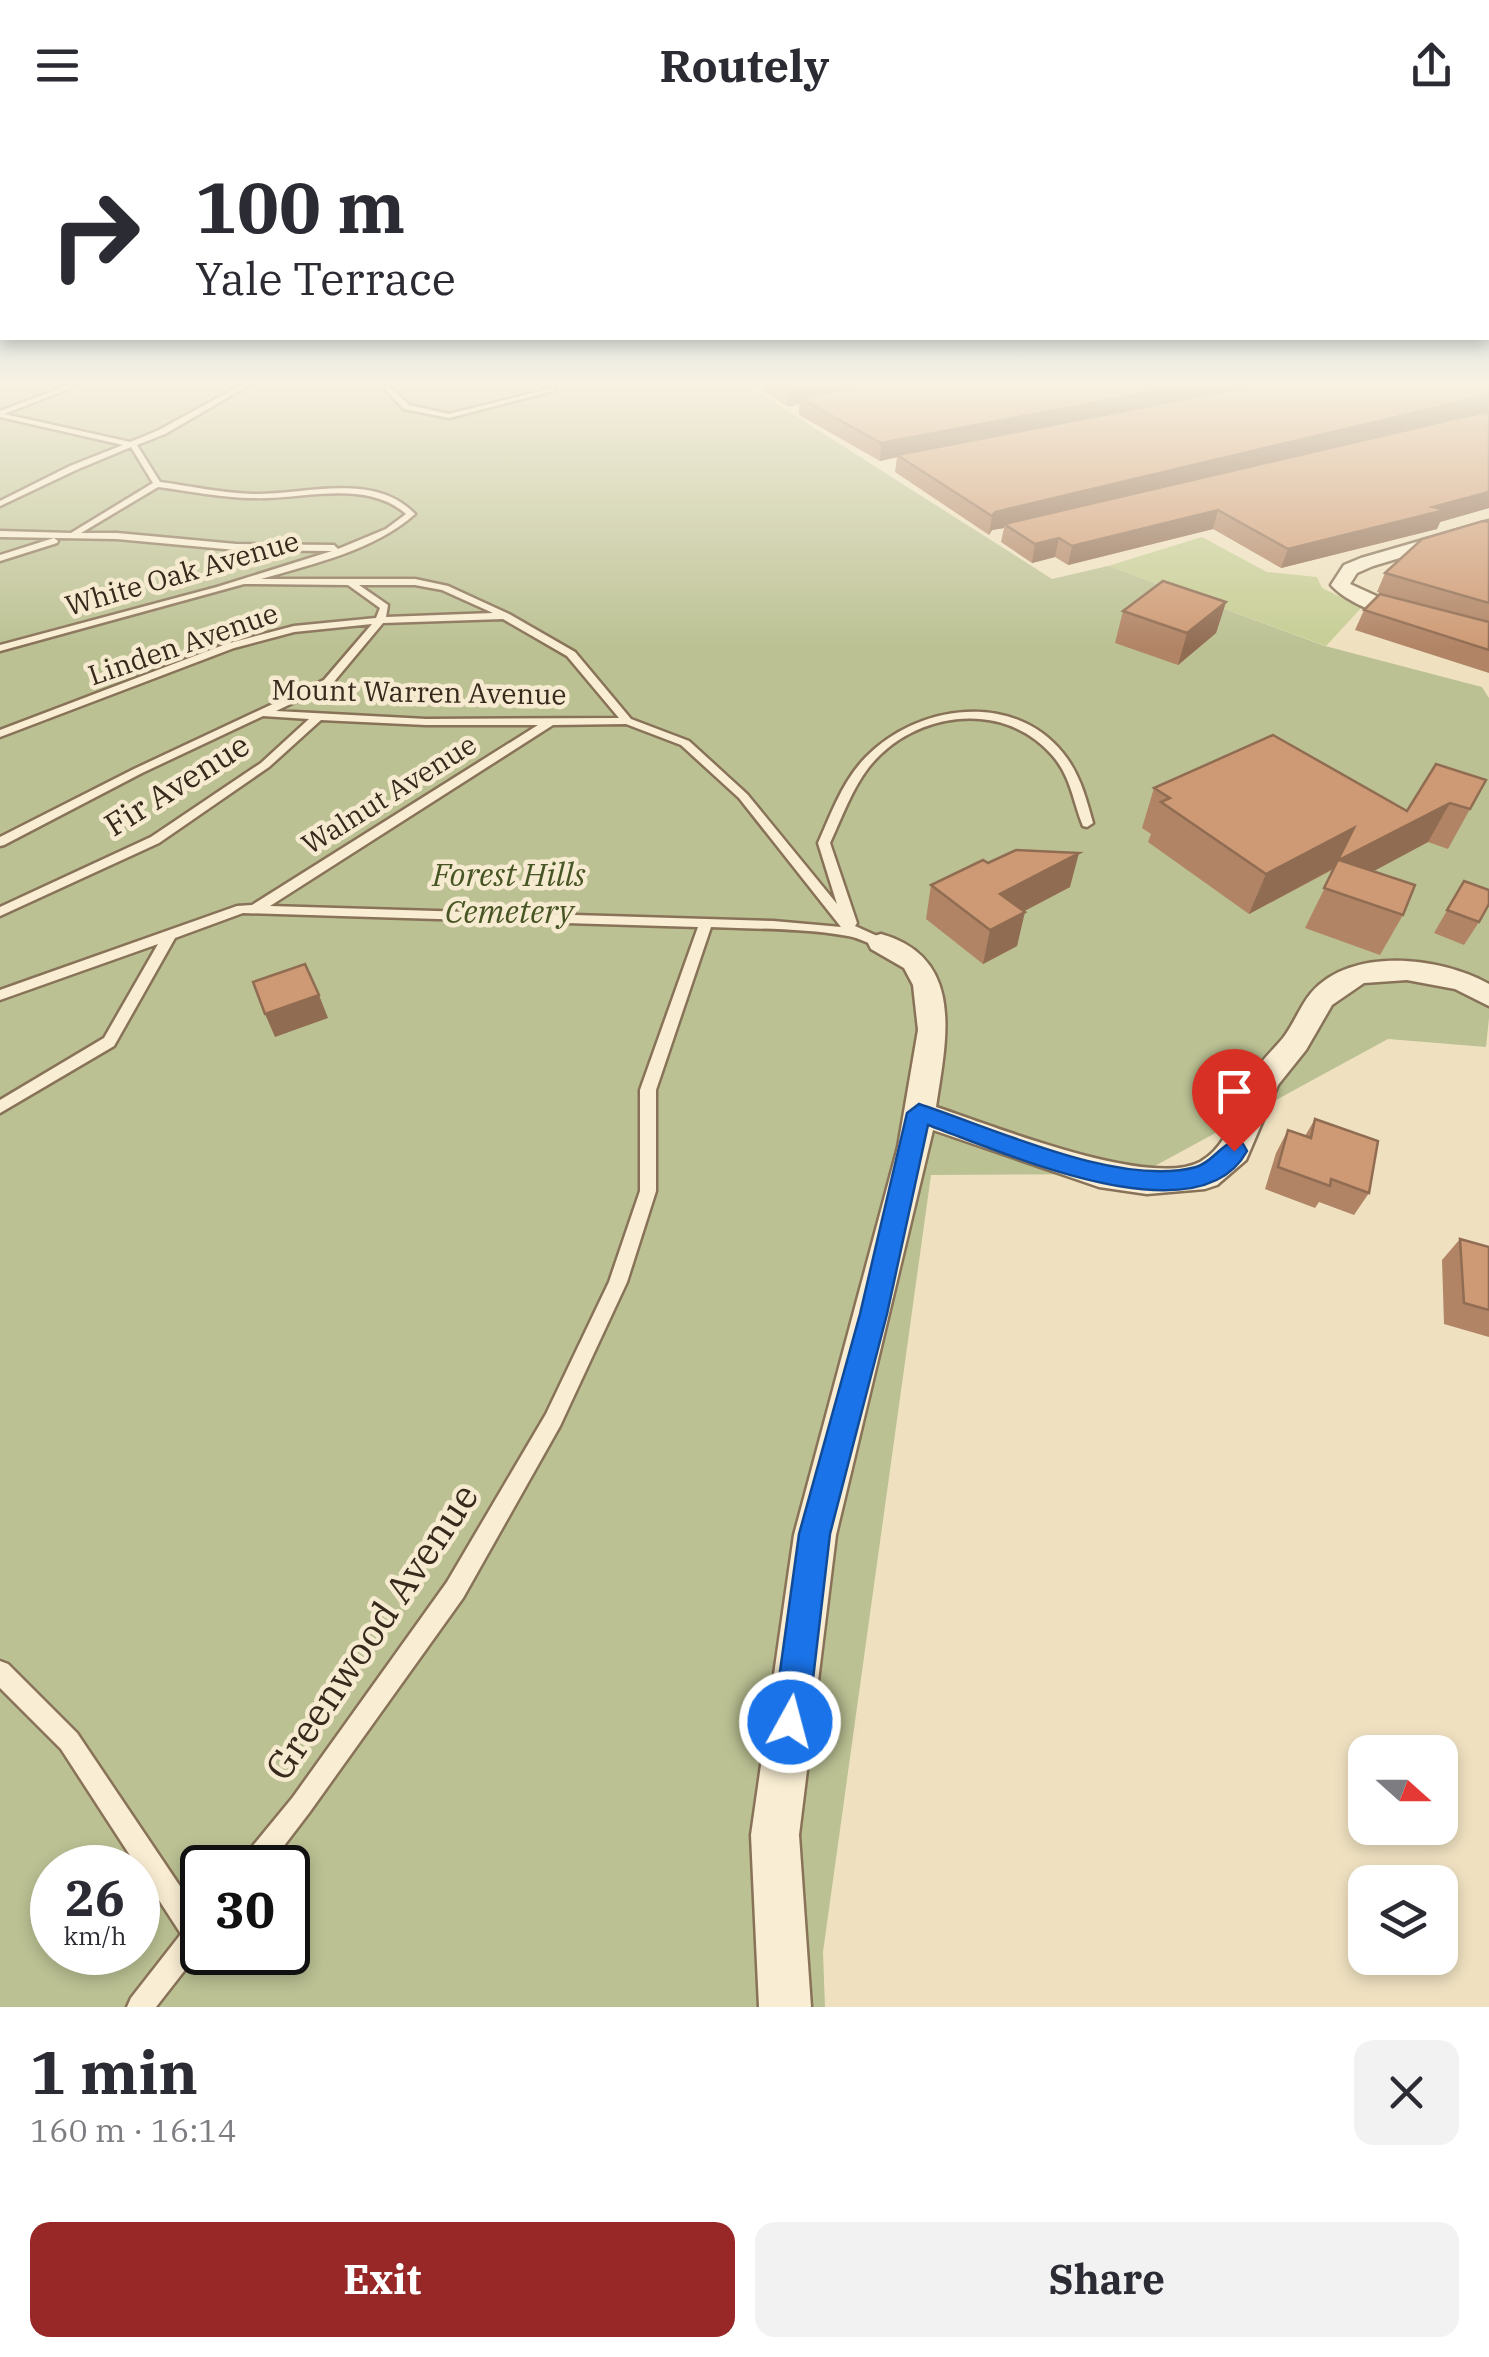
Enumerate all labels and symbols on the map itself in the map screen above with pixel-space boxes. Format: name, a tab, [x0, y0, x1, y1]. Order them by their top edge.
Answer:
street label: White Oak Avenue	[61, 521, 303, 624]
street label: Linden Avenue	[83, 594, 283, 693]
street label: Mount Warren Avenue	[271, 670, 567, 713]
street label: Fir Avenue	[96, 723, 257, 845]
street label: Walnut Avenue	[294, 725, 483, 862]
park label: Forest Hills Cemetery	[431, 853, 586, 932]
pin	[1192, 1049, 1277, 1152]
street label: Greenwood Avenue	[253, 1474, 488, 1789]
position arrow	[738, 1670, 842, 1774]
north arrow	[1348, 1735, 1458, 1845]
speed limit sign: 30	[180, 1845, 310, 1975]

